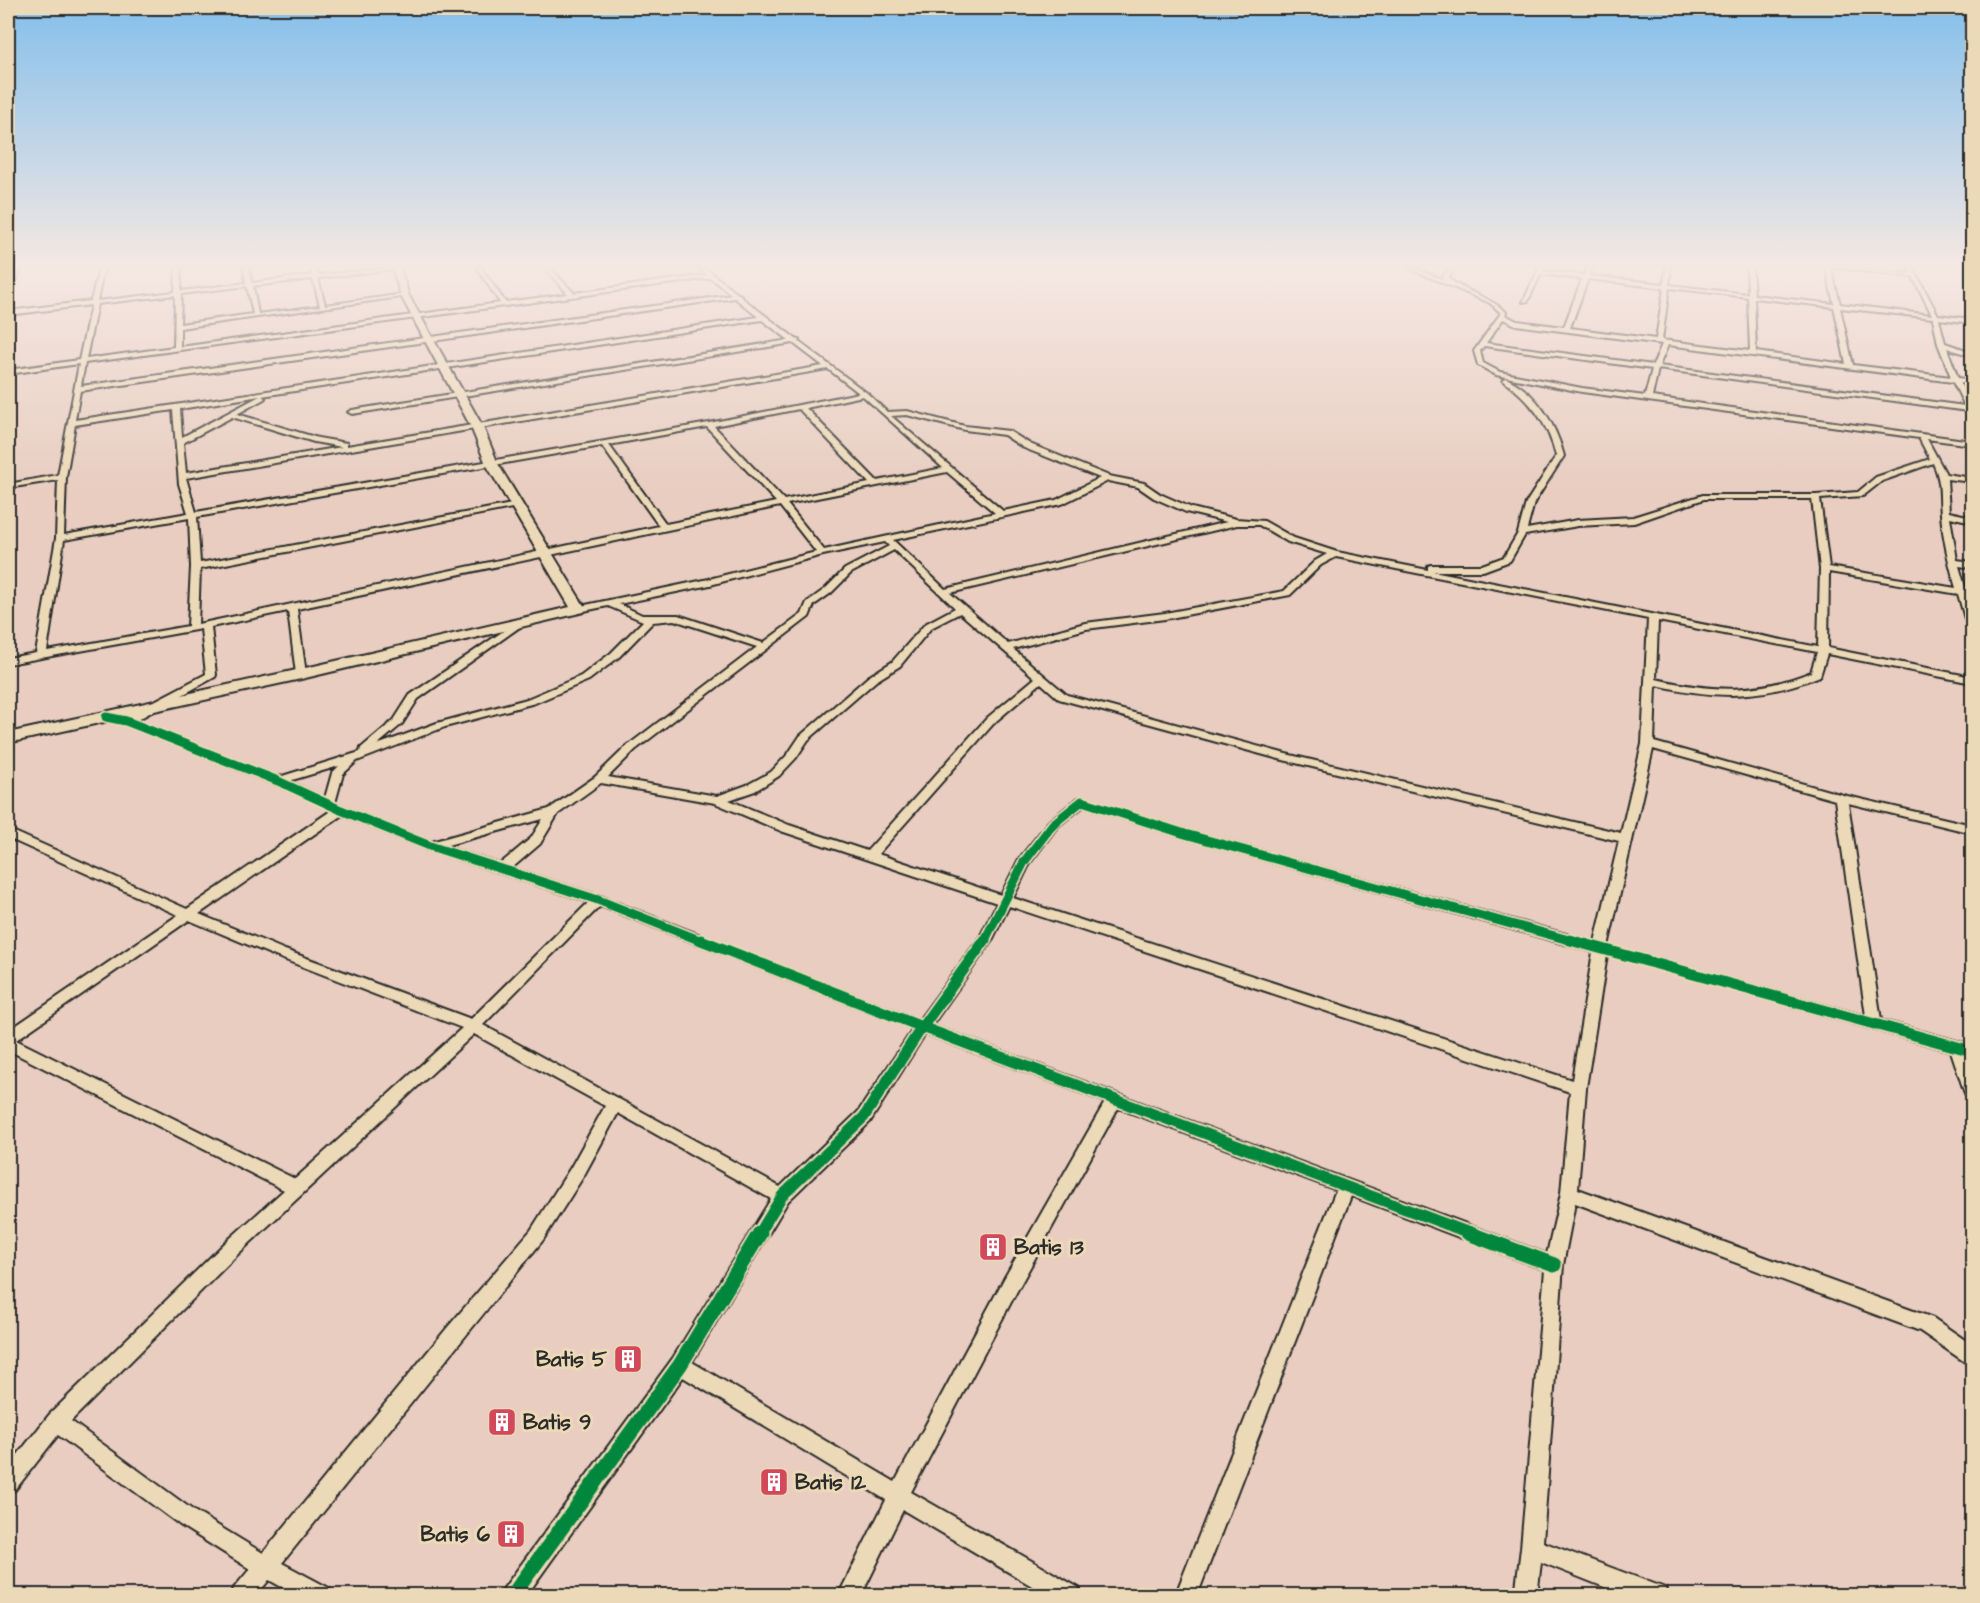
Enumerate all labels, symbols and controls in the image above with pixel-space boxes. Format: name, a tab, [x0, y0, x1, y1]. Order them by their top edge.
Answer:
building icon: Batis 13	[977, 1231, 1009, 1263]
place label: Batis 13	[1014, 1233, 1084, 1262]
building icon: Batis 5	[612, 1343, 644, 1375]
place label: Batis 5	[536, 1345, 608, 1374]
building icon: Batis 9	[486, 1406, 518, 1438]
place label: Batis 9	[523, 1408, 591, 1437]
building icon: Batis 12	[758, 1466, 790, 1498]
place label: Batis 12	[795, 1468, 867, 1497]
building icon: Batis 6	[495, 1518, 527, 1550]
place label: Batis 6	[421, 1520, 491, 1549]

